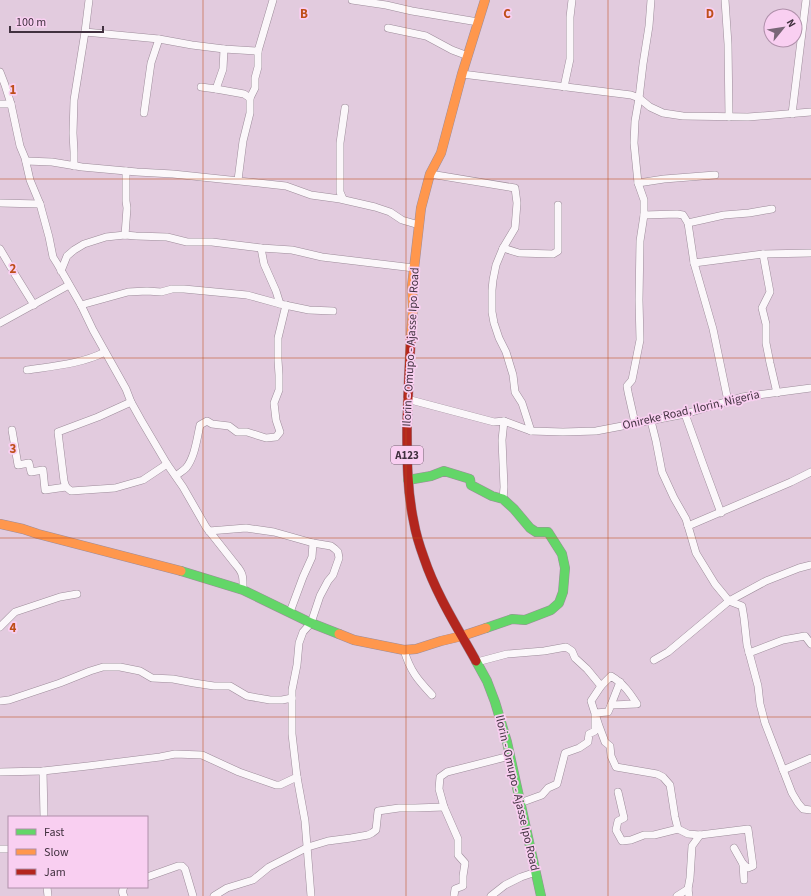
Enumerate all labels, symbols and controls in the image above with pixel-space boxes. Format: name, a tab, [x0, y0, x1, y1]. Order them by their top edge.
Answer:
text: B	[300, 5, 308, 23]
text: C	[503, 5, 511, 23]
text: D	[706, 5, 714, 23]
scale bar	[10, 8, 103, 34]
north arrow	[763, 8, 803, 48]
text: 100 m	[16, 14, 46, 31]
text: N	[783, 16, 800, 30]
text: 1	[10, 81, 17, 99]
text: 2	[10, 260, 17, 278]
street label: Ilorin - Omupo - Ajasse Ipo Road	[398, 267, 424, 427]
street label: Onireke Road, Ilorin, Nigeria	[621, 386, 761, 434]
text: 3	[10, 440, 17, 458]
road number: A123	[391, 446, 423, 464]
text: 4	[10, 619, 17, 637]
street label: Ilorin - Omupo - Ajasse Ipo Road	[491, 713, 543, 873]
legend	[8, 816, 148, 888]
text: Fast	[44, 824, 64, 841]
text: Slow	[44, 844, 69, 861]
text: Jam	[44, 864, 66, 881]

